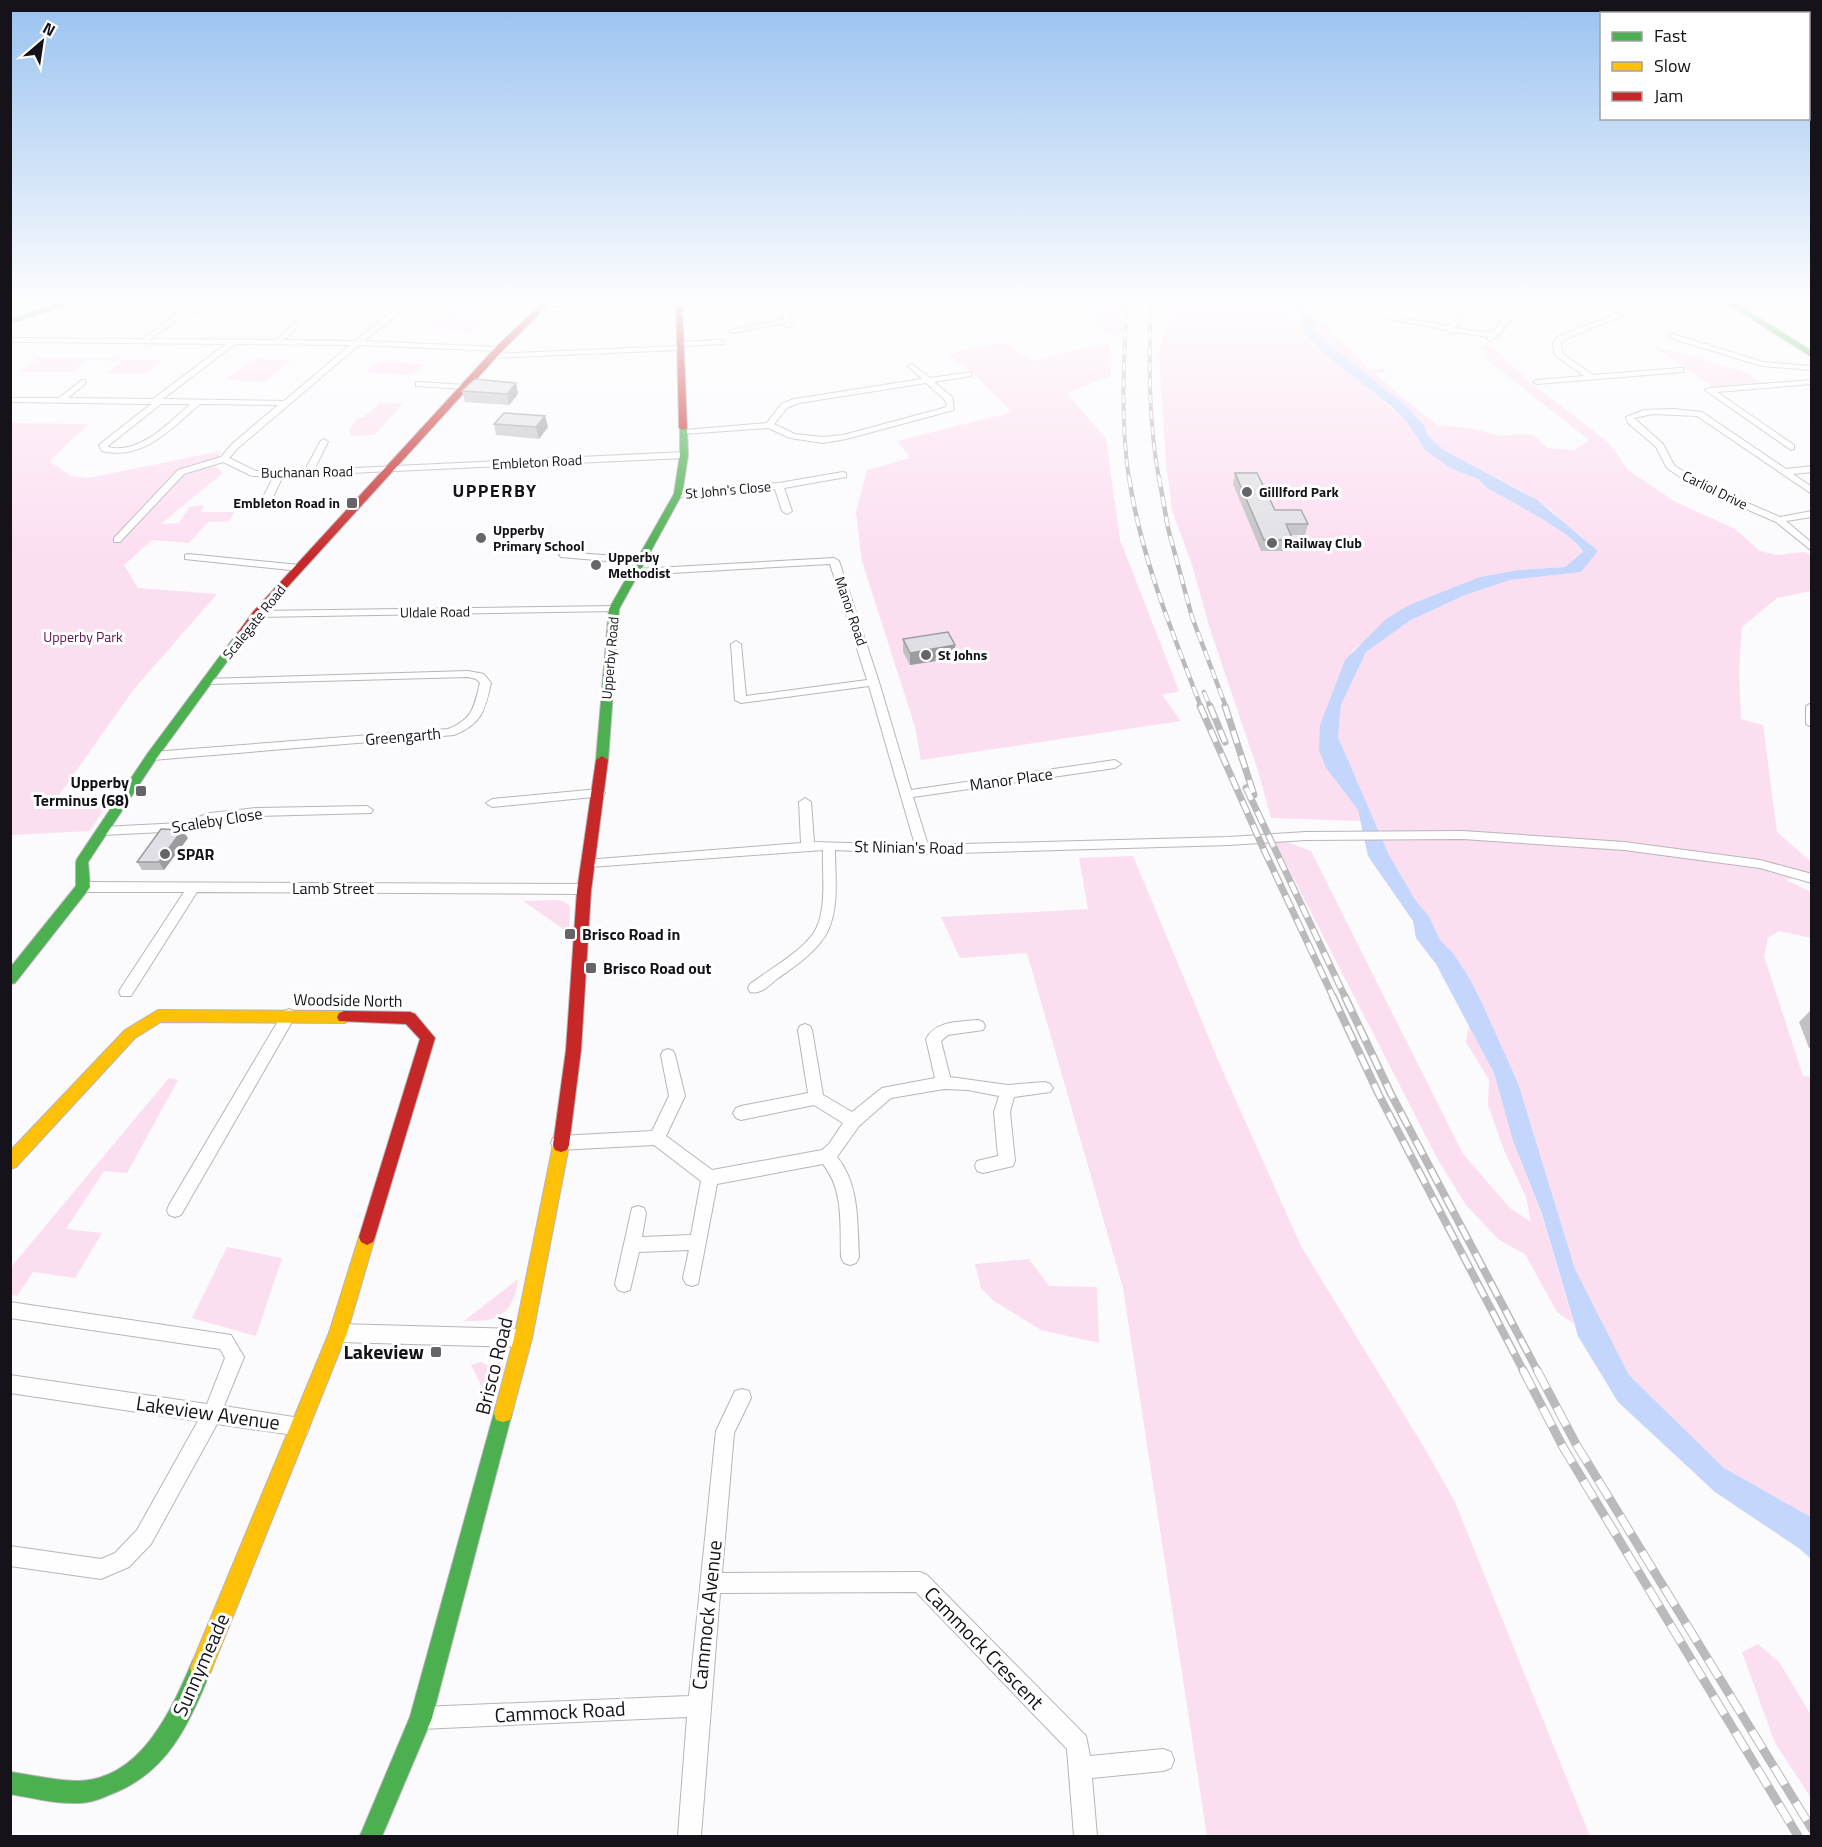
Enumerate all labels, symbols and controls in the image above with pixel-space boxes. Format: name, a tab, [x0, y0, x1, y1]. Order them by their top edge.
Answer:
north arrow	[12, 12, 72, 72]
legend	[1600, 12, 1810, 120]
text: N	[39, 16, 60, 42]
text: Fast	[1654, 22, 1687, 49]
text: Slow	[1654, 52, 1691, 79]
text: Jam	[1654, 82, 1683, 109]
street label: Embleton Road	[491, 449, 583, 474]
street label: Buchanan Road	[261, 460, 353, 483]
street label: Carliol Drive	[1679, 465, 1751, 514]
street label: St John's Close	[684, 475, 772, 504]
district label: UPPERBY	[452, 477, 538, 504]
place label: Gilllford Park	[1259, 481, 1339, 502]
marker: Gilllford Park	[1240, 485, 1254, 499]
place label: Embleton Road in	[233, 492, 340, 513]
marker: Embleton Road in	[345, 496, 359, 510]
place label: Upperby Primary School	[493, 519, 585, 556]
marker: Upperby Primary School	[474, 531, 488, 545]
place label: Railway Club	[1284, 532, 1362, 553]
marker: Railway Club	[1265, 536, 1279, 550]
place label: Upperby Methodist	[608, 546, 670, 583]
marker: Upperby Methodist	[589, 558, 603, 572]
street label: Manor Road	[830, 573, 873, 648]
street label: Scalegate Road	[217, 580, 290, 663]
street label: Uldale Road	[400, 600, 470, 623]
street label: Upperby Road	[595, 616, 624, 700]
park label: Upperby Park	[43, 626, 123, 647]
place label: St Johns	[938, 644, 988, 665]
marker: St Johns	[919, 648, 933, 662]
street label: Greengarth	[364, 721, 442, 751]
street label: Manor Place	[968, 761, 1054, 797]
place label: Upperby Terminus (68)	[33, 770, 129, 812]
marker: Upperby Terminus (68)	[134, 784, 148, 798]
street label: Scaleby Close	[170, 801, 264, 839]
street label: St Ninian's Road	[854, 834, 964, 860]
place label: SPAR	[177, 842, 214, 866]
marker: SPAR	[158, 847, 172, 861]
street label: Lamb Street	[292, 876, 374, 900]
place label: Brisco Road in	[582, 922, 680, 946]
marker: Brisco Road in	[563, 927, 577, 941]
place label: Brisco Road out	[603, 956, 712, 980]
marker: Brisco Road out	[584, 961, 598, 975]
street label: Woodside North	[293, 987, 403, 1013]
street label: Brisco Road	[466, 1314, 521, 1418]
place label: Lakeview	[343, 1336, 424, 1367]
marker: Lakeview	[429, 1345, 443, 1359]
street label: Lakeview Avenue	[134, 1387, 282, 1438]
street label: Cammock Avenue	[683, 1539, 730, 1691]
street label: Cammock Crescent	[917, 1579, 1051, 1716]
street label: Sunnymeade	[164, 1608, 237, 1721]
street label: Cammock Road	[494, 1693, 626, 1730]

